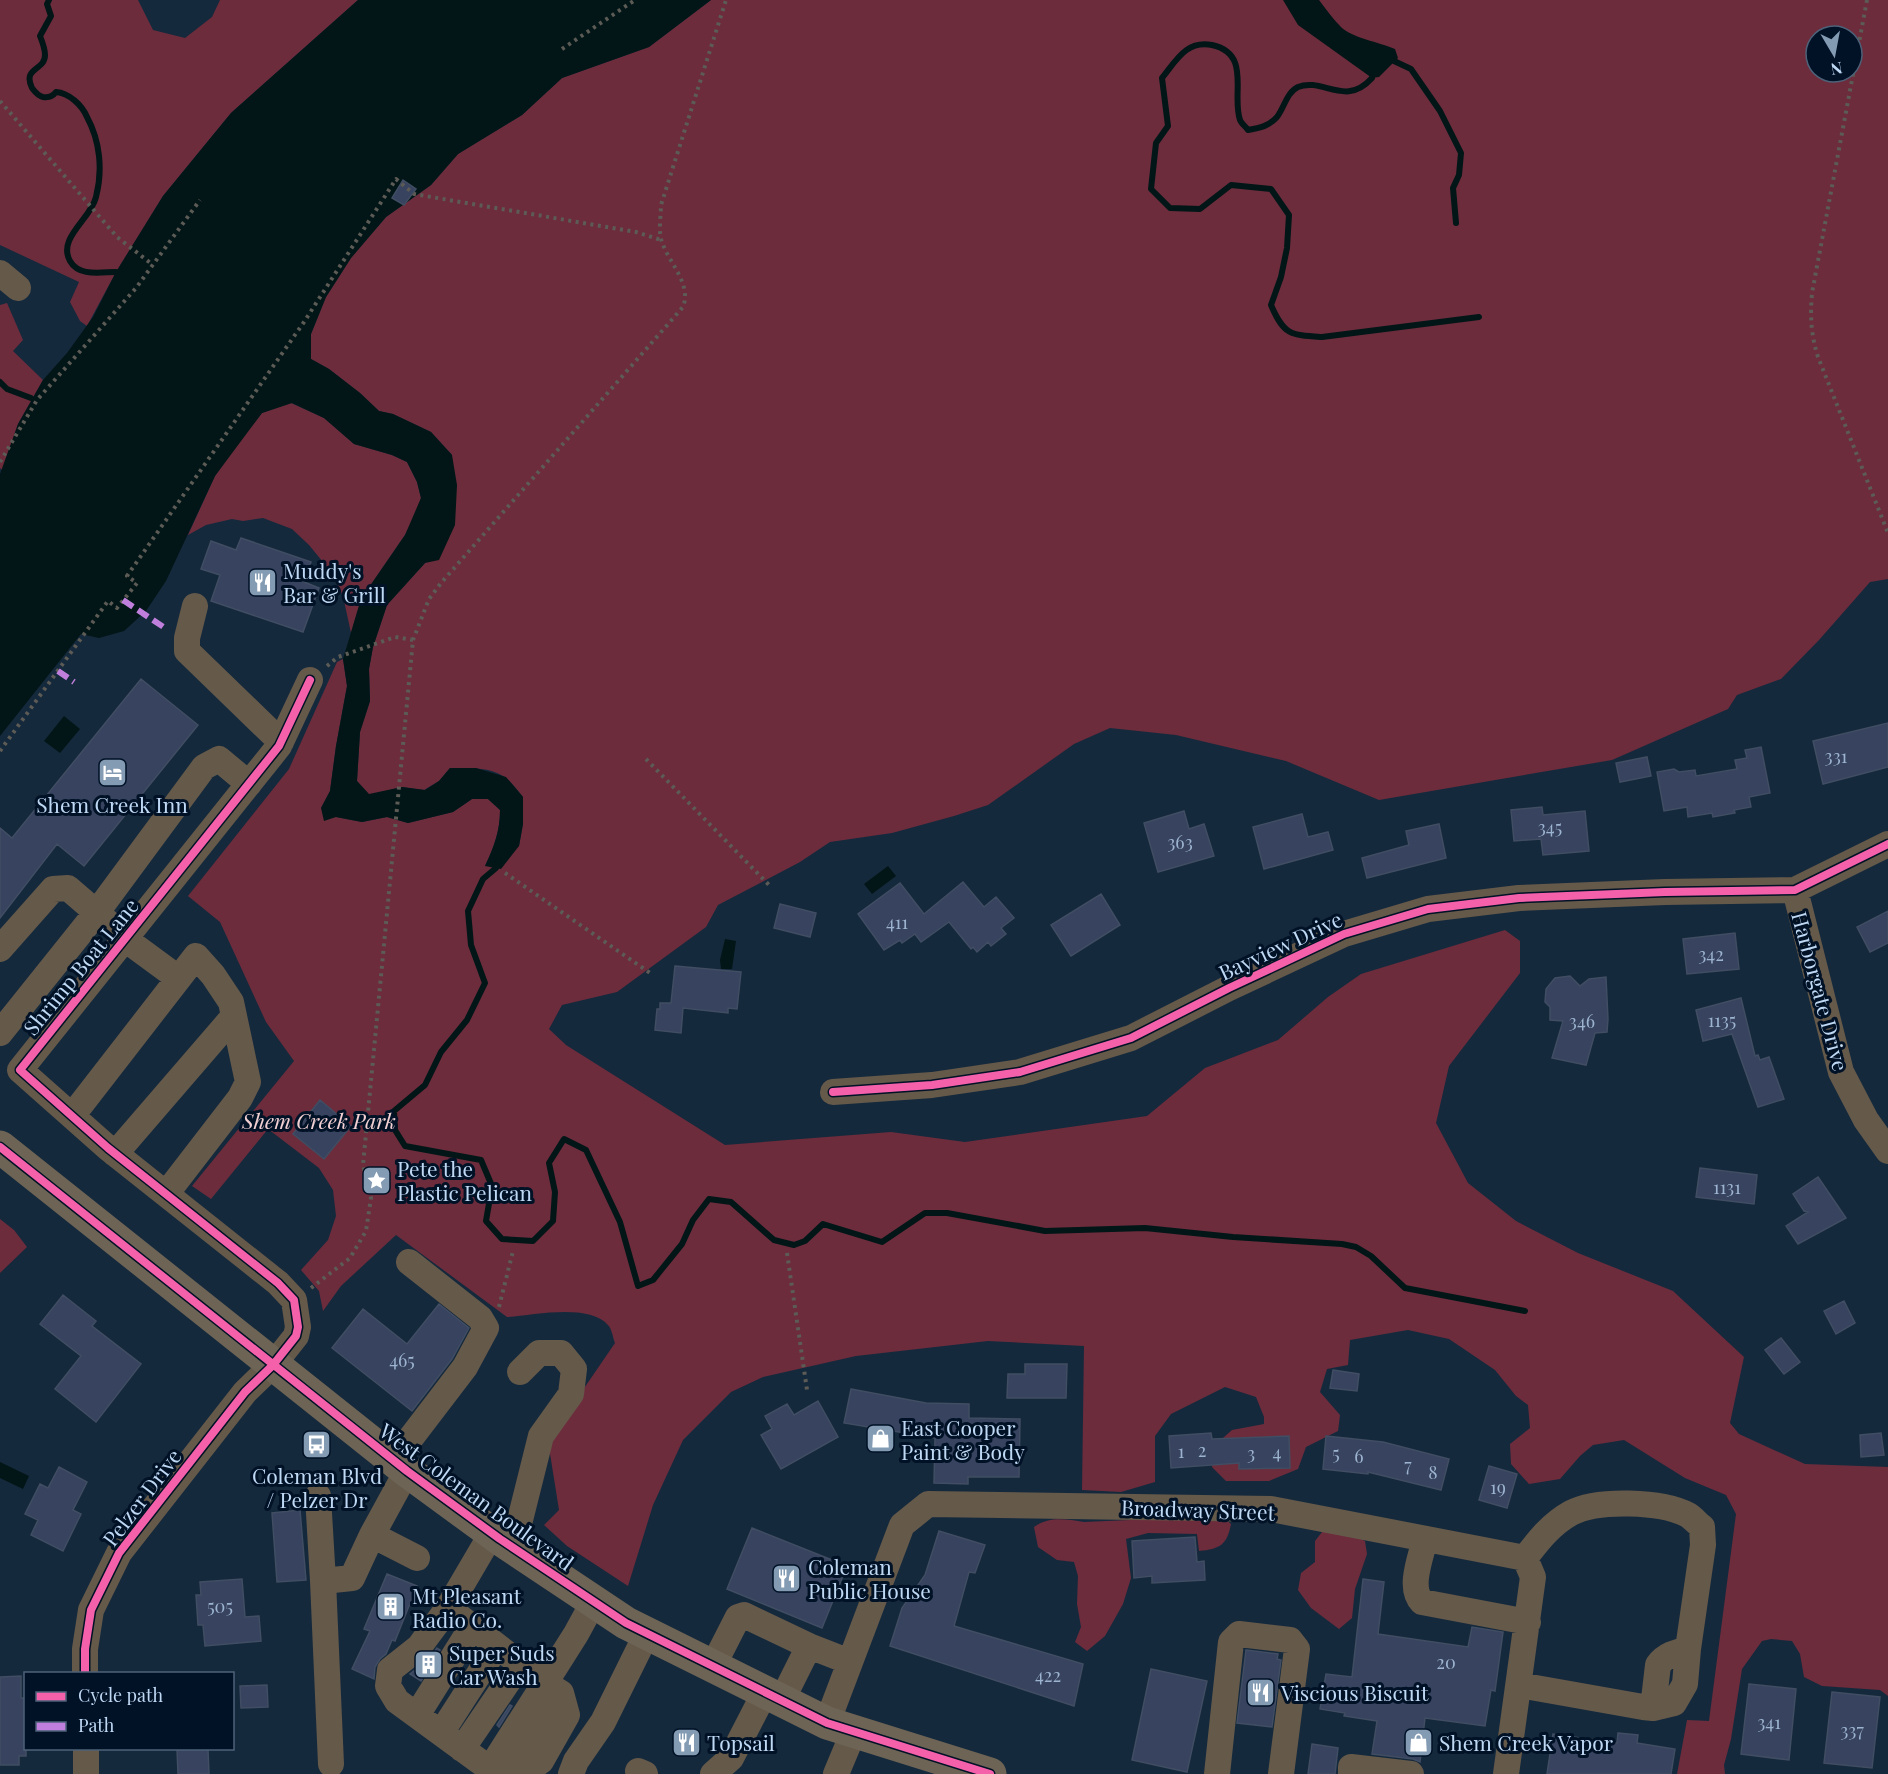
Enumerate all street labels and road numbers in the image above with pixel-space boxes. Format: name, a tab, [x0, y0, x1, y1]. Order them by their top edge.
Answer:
street label: Shrimp Boat Lane	[16, 892, 144, 1040]
street label: Bayview Drive	[1214, 904, 1346, 986]
street label: Harborgate Drive	[1786, 908, 1856, 1074]
street label: West Coleman Boulevard	[373, 1415, 580, 1576]
street label: Pelzer Drive	[95, 1443, 187, 1551]
street label: Broadway Street	[1121, 1492, 1276, 1526]

